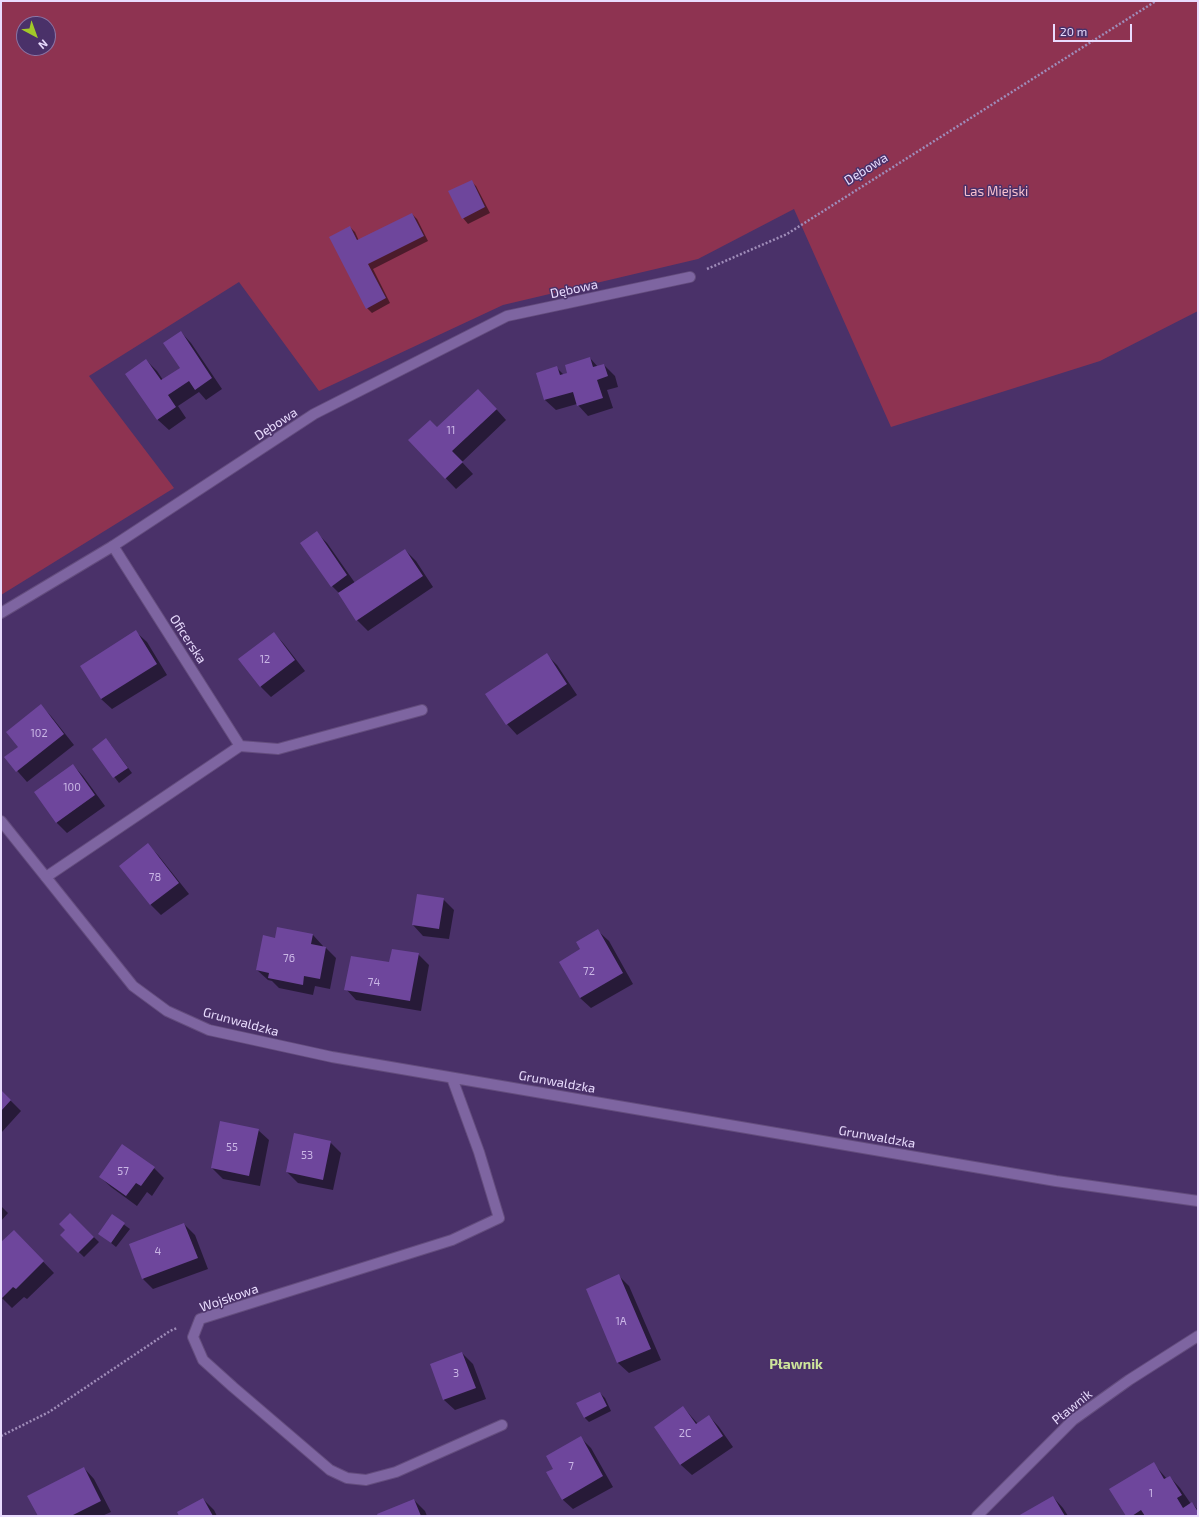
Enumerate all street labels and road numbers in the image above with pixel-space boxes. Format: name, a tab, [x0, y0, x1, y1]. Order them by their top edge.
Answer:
street label: Dębowa	[841, 150, 891, 188]
street label: Dębowa	[549, 276, 599, 302]
street label: Dębowa	[252, 404, 300, 444]
street label: Oficerska	[166, 612, 210, 666]
street label: Grunwaldzka	[201, 1004, 281, 1040]
street label: Grunwaldzka	[517, 1068, 597, 1096]
street label: Grunwaldzka	[837, 1123, 917, 1151]
street label: Wojskowa	[198, 1281, 260, 1315]
street label: Pławnik	[1049, 1386, 1095, 1428]

